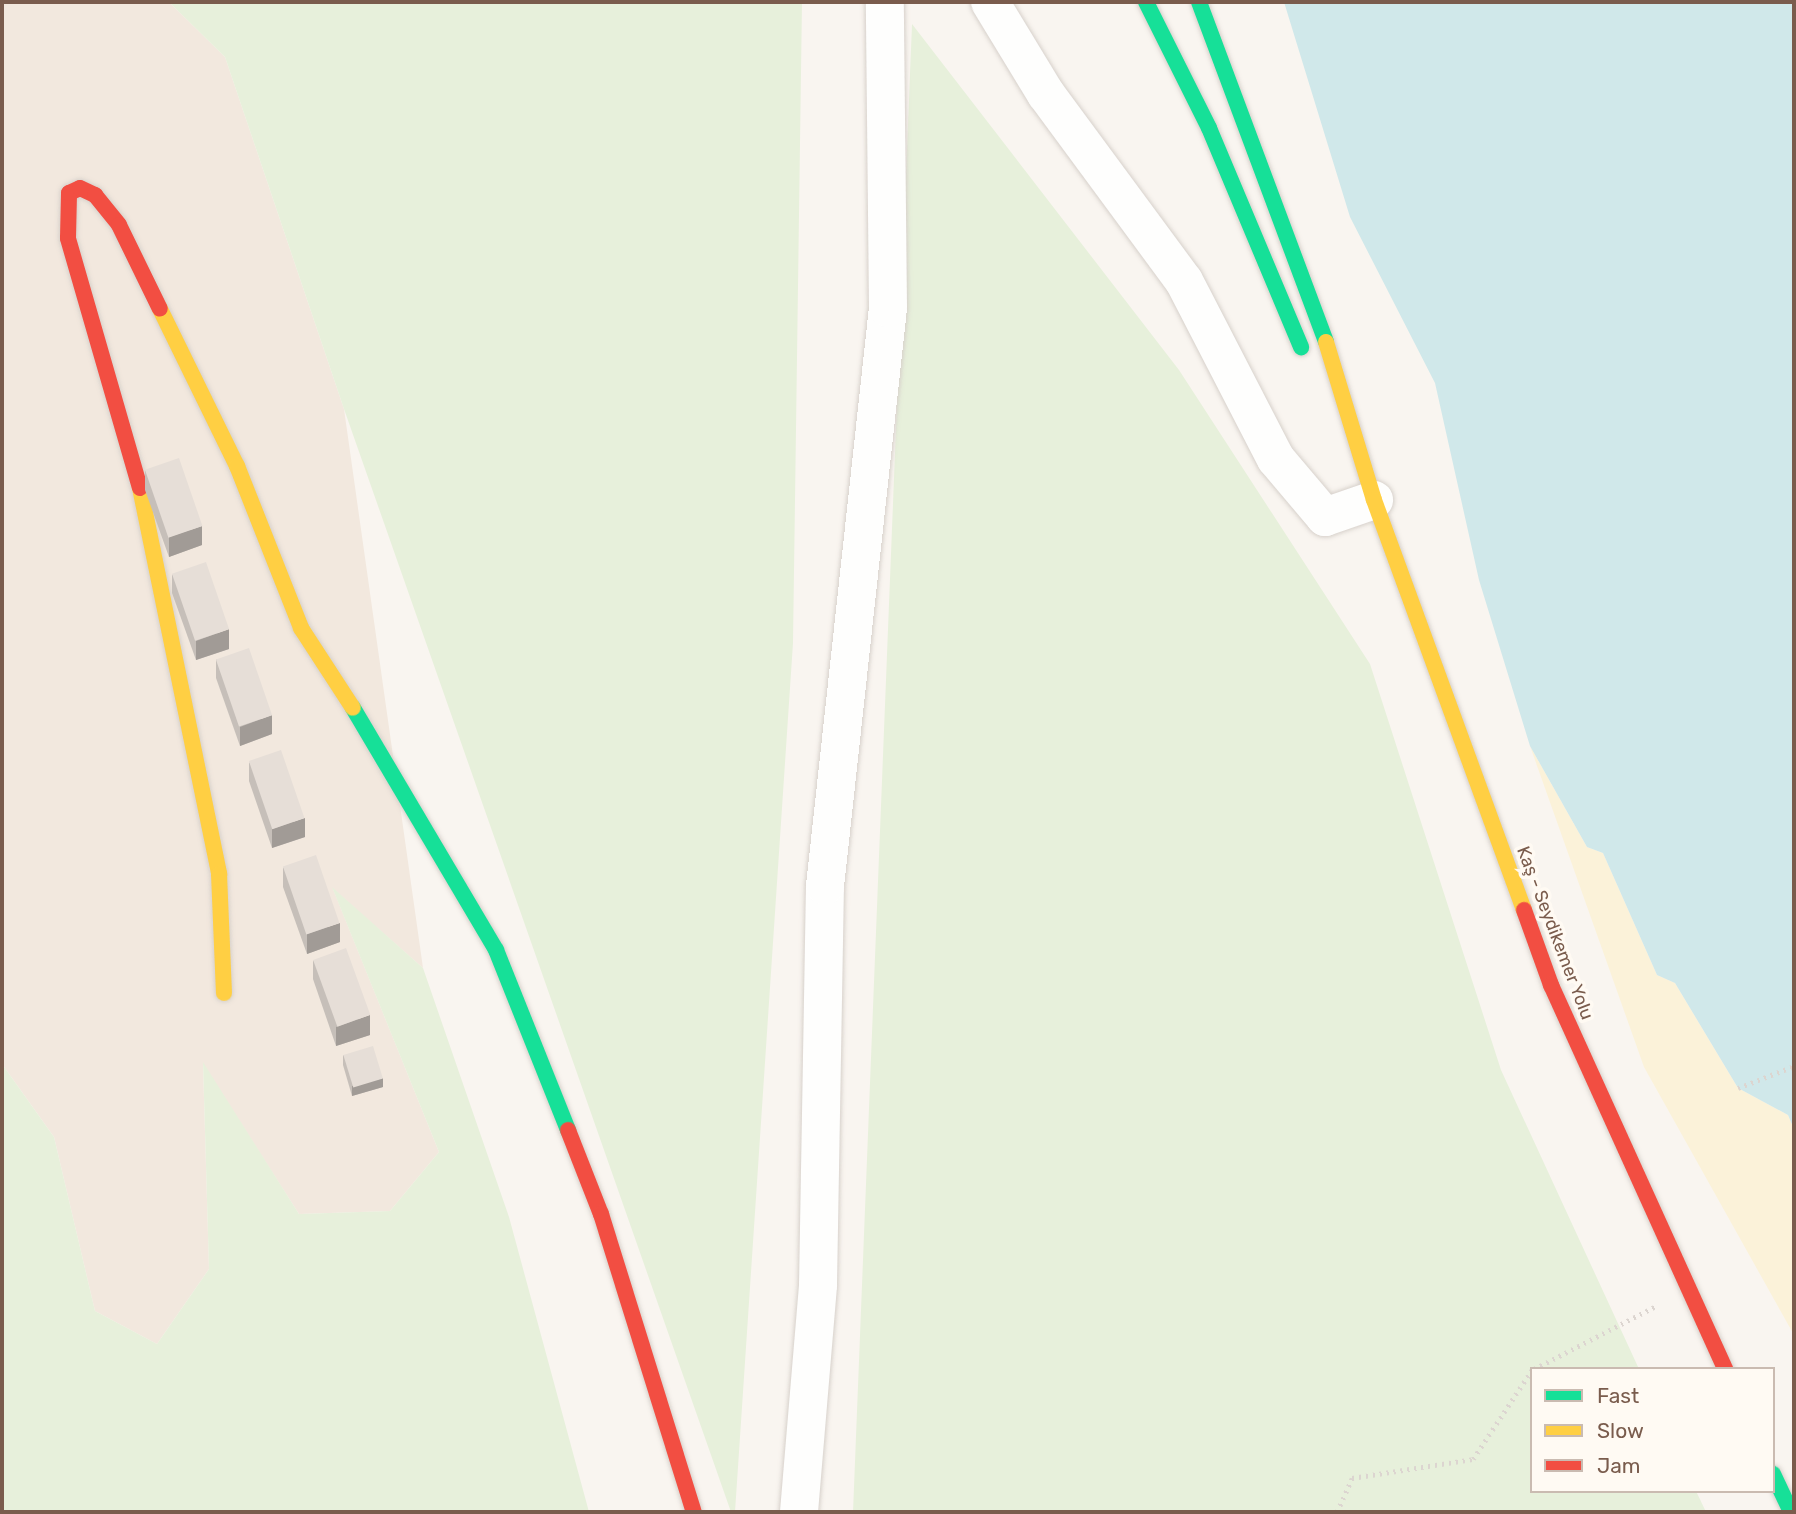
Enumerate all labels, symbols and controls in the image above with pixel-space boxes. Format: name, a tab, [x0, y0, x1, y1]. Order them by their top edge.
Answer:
street label: Kaş - Seydikemer Yolu	[1512, 843, 1598, 1023]
legend	[1530, 1367, 1775, 1493]
text: Fast	[1597, 1383, 1639, 1408]
text: Slow	[1597, 1418, 1644, 1443]
text: Jam	[1597, 1453, 1641, 1478]

